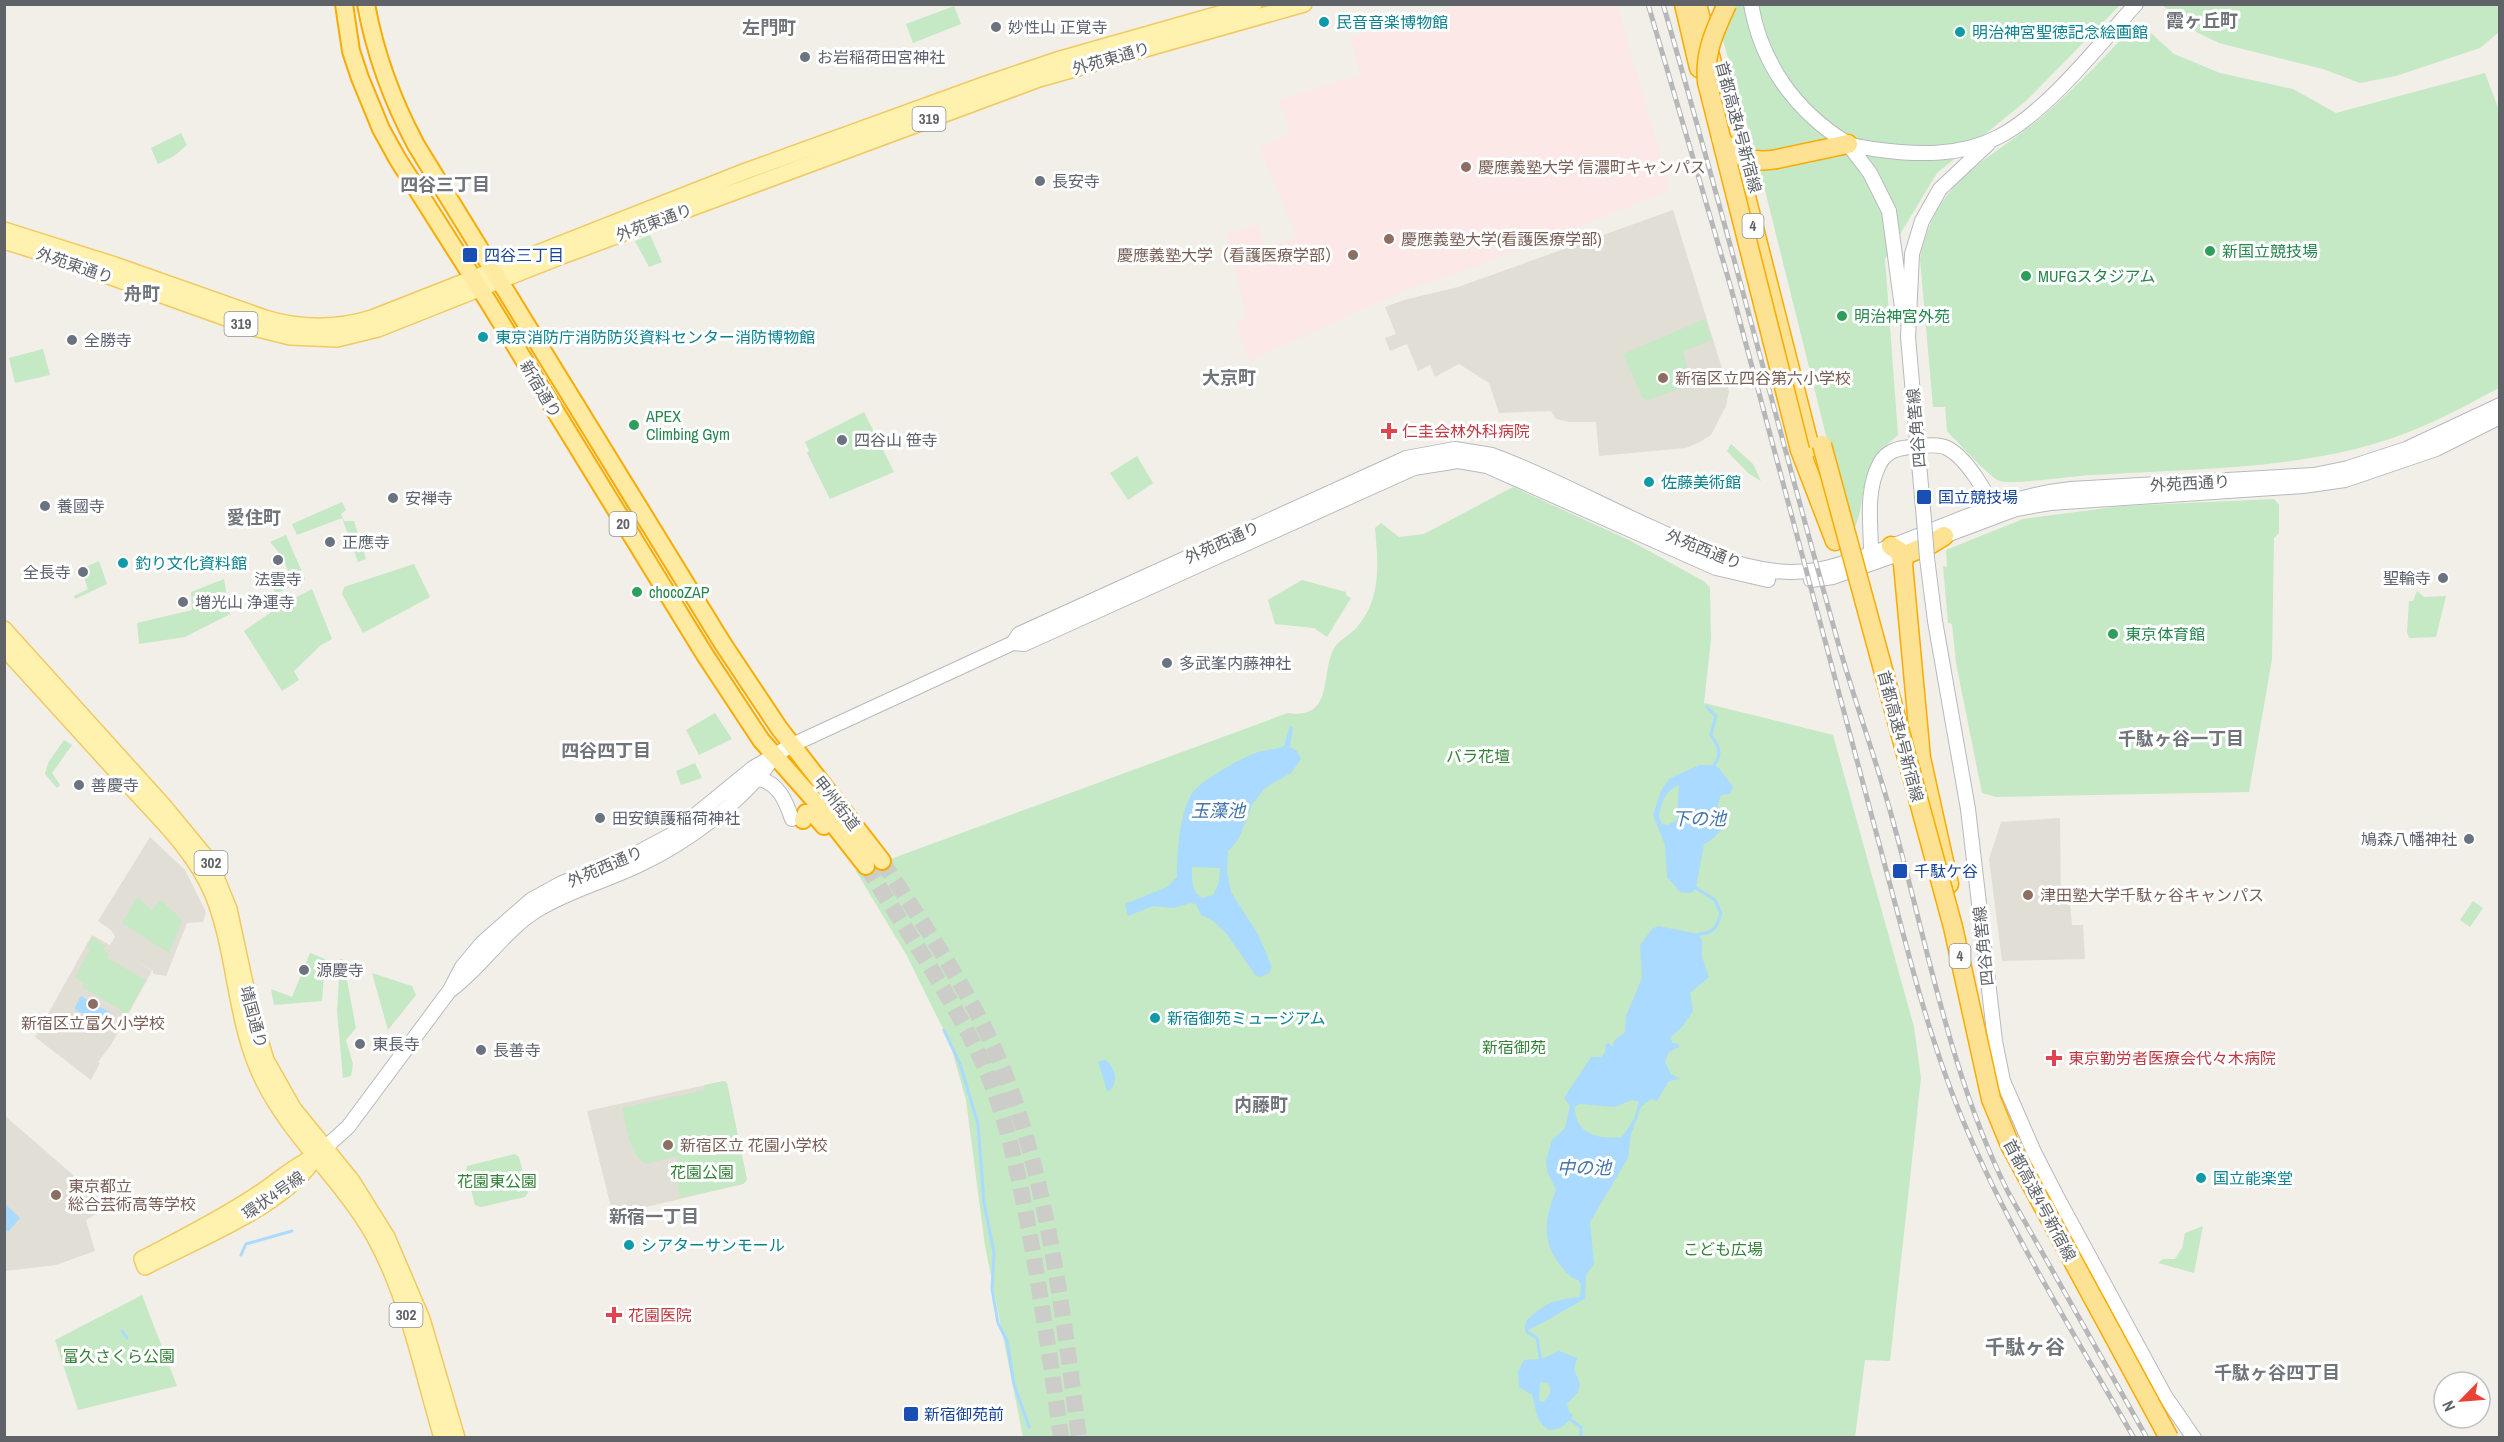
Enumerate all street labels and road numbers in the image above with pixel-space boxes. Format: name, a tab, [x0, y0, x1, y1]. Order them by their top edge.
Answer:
street label: 外苑東通り	[1070, 36, 1152, 80]
street label: 首都高速4号新宿線	[1711, 59, 1767, 195]
road number: 319	[912, 107, 946, 131]
street label: 外苑東通り	[613, 198, 695, 246]
road number: 4	[1742, 214, 1764, 238]
street label: 外苑東通り	[34, 242, 116, 288]
road number: 319	[224, 312, 258, 336]
street label: 新宿通り	[515, 356, 567, 422]
street label: 四谷角筈線	[1902, 387, 1930, 469]
street label: 外苑西通り	[2149, 470, 2231, 496]
road number: 20	[610, 512, 636, 536]
street label: 外苑西通り	[1181, 516, 1263, 568]
street label: 外苑西通り	[1663, 524, 1745, 574]
street label: 首都高速4号新宿線	[1873, 668, 1929, 804]
street label: 甲州街道	[809, 771, 865, 835]
street label: 外苑西通り	[564, 840, 646, 892]
road number: 302	[194, 851, 228, 875]
street label: 四谷角筈線	[1968, 905, 1998, 987]
road number: 4	[1950, 944, 1970, 968]
street label: 靖国通り	[235, 983, 273, 1051]
street label: 首都高速4号新宿線	[1999, 1135, 2081, 1265]
street label: 環状4号線	[237, 1166, 309, 1224]
road number: 302	[390, 1303, 422, 1327]

